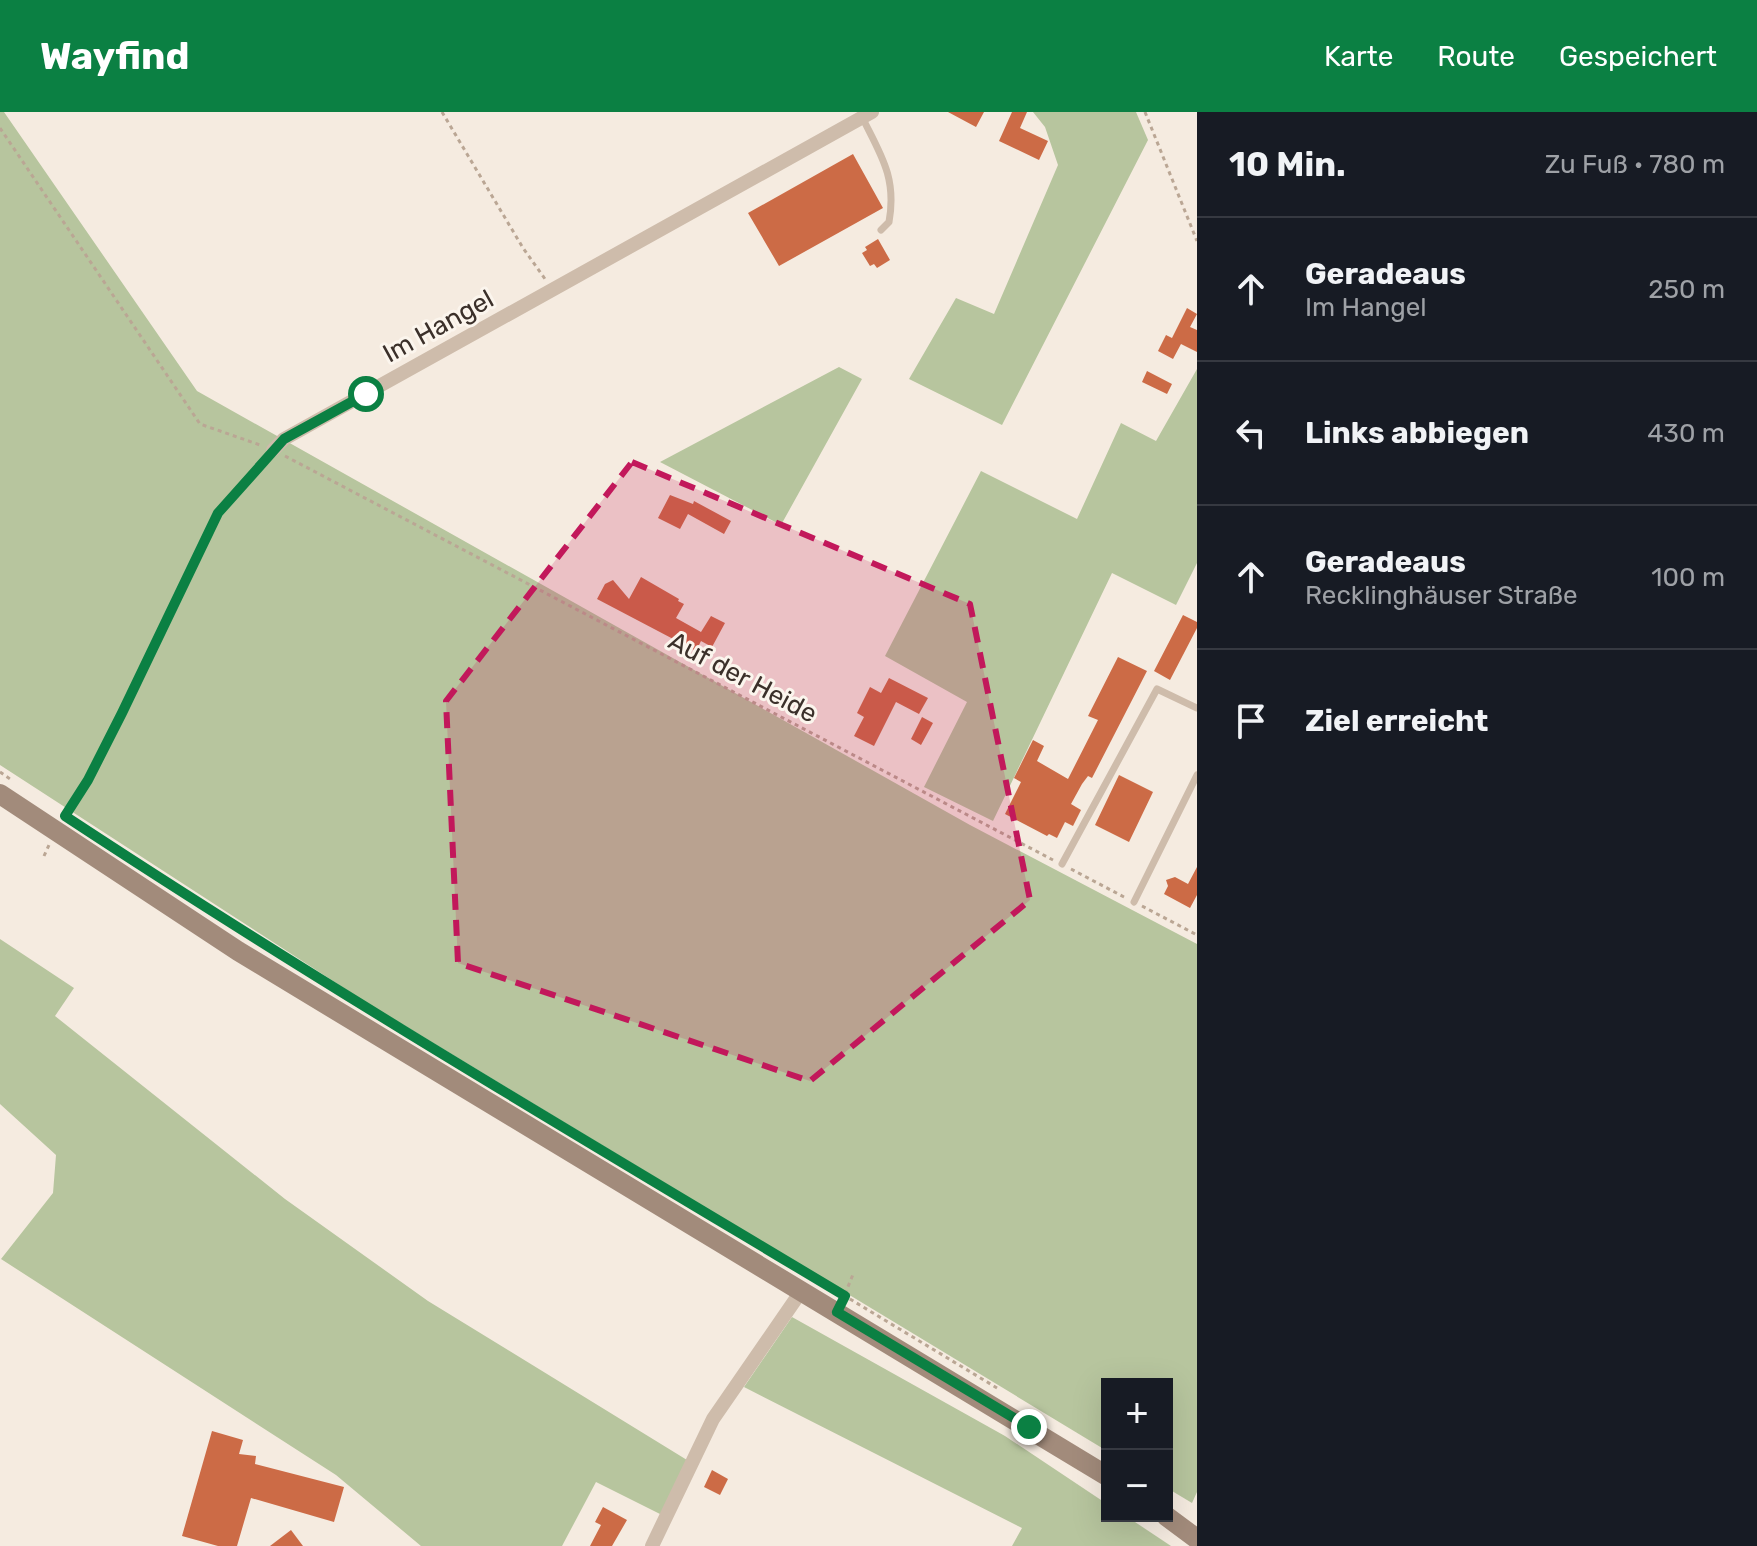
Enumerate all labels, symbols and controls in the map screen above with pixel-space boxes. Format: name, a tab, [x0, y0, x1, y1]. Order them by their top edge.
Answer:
text: Wayfind	[40, 33, 189, 79]
text: Karte	[1324, 40, 1393, 73]
text: Route	[1437, 40, 1515, 73]
text: Gespeichert	[1559, 40, 1717, 73]
text: 10 Min.	[1229, 144, 1346, 185]
text: Zu Fuß · 780 m	[1545, 149, 1725, 180]
text: Geradeaus	[1305, 256, 1466, 292]
icon: ahead	[1229, 267, 1273, 311]
text: 250 m	[1648, 274, 1725, 305]
street label: Im Hangel	[378, 283, 499, 369]
text: Im Hangel	[1305, 292, 1427, 323]
route start	[348, 376, 384, 412]
icon: left	[1229, 411, 1273, 455]
text: Links abbiegen	[1305, 415, 1529, 451]
text: 430 m	[1647, 418, 1725, 449]
text: Geradeaus	[1305, 544, 1466, 580]
icon: ahead	[1229, 555, 1273, 599]
text: 100 m	[1651, 562, 1725, 593]
text: Recklinghäuser Straße	[1305, 580, 1578, 611]
street label: Auf der Heide	[663, 625, 822, 730]
icon: arrive	[1229, 699, 1273, 743]
text: Ziel erreicht	[1305, 703, 1488, 739]
map controls	[1101, 1378, 1173, 1522]
button: +	[1101, 1378, 1173, 1450]
route end	[1011, 1409, 1047, 1445]
button: −	[1101, 1450, 1173, 1522]

